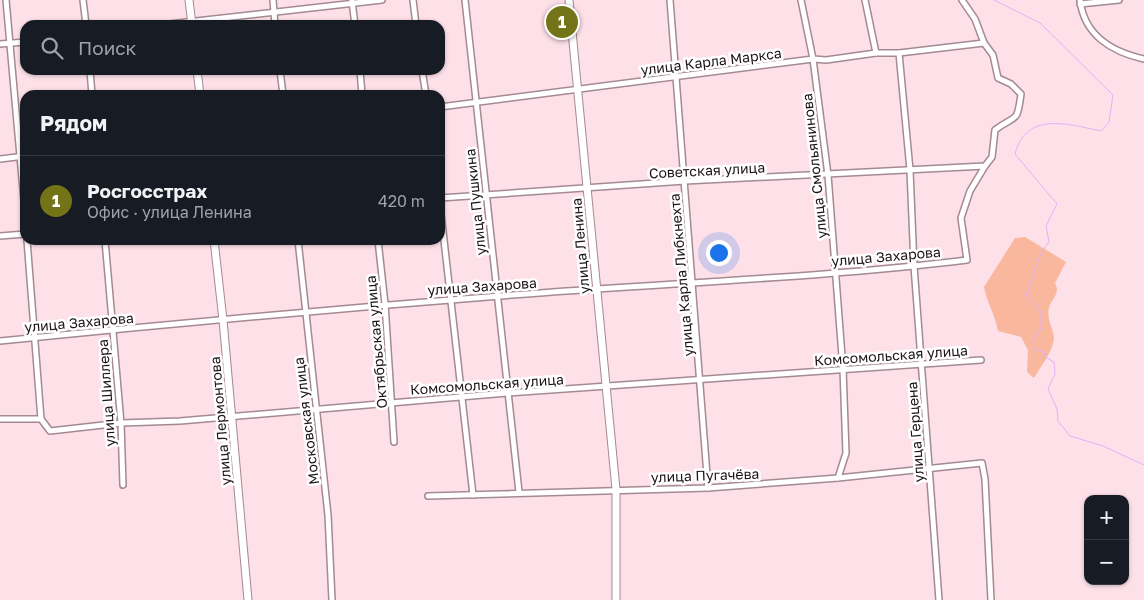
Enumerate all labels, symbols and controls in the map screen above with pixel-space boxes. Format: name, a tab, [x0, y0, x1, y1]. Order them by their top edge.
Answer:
pin: 1	[546, 3, 578, 41]
search box	[20, 20, 445, 75]
icon: search	[38, 34, 66, 62]
text: Поиск	[78, 36, 137, 59]
street label: улица Карла Маркса	[639, 44, 783, 78]
street label: улица Смольянинова	[798, 93, 830, 239]
text: Рядом	[40, 110, 107, 136]
street label: улица Пушкина	[461, 148, 489, 256]
street label: Советская улица	[648, 158, 766, 182]
text: Росгосстрах	[87, 179, 207, 202]
text: 1	[52, 191, 60, 211]
text: 420 m	[378, 191, 425, 211]
street label: улица Карла Либкнехта	[665, 193, 697, 357]
street label: улица Ленина	[567, 197, 593, 295]
text: Офис · улица Ленина	[87, 202, 252, 222]
your location	[706, 240, 732, 266]
street label: улица Захарова	[831, 243, 941, 269]
street label: улица Захарова	[427, 274, 537, 298]
street label: Октябрьская улица	[362, 275, 390, 409]
street label: улица Захарова	[24, 309, 134, 335]
street label: улица Шиллера	[94, 339, 118, 447]
street label: Комсомольская улица	[814, 341, 968, 369]
street label: улица Лермонтова	[206, 356, 234, 486]
street label: Московская улица	[290, 356, 322, 486]
street label: Комсомольская улица	[410, 370, 564, 398]
street label: улица Герцена	[903, 381, 927, 483]
street label: улица Пугачёва	[650, 465, 760, 485]
map controls	[1084, 495, 1129, 585]
button: +	[1084, 495, 1129, 540]
button: −	[1084, 540, 1129, 585]

